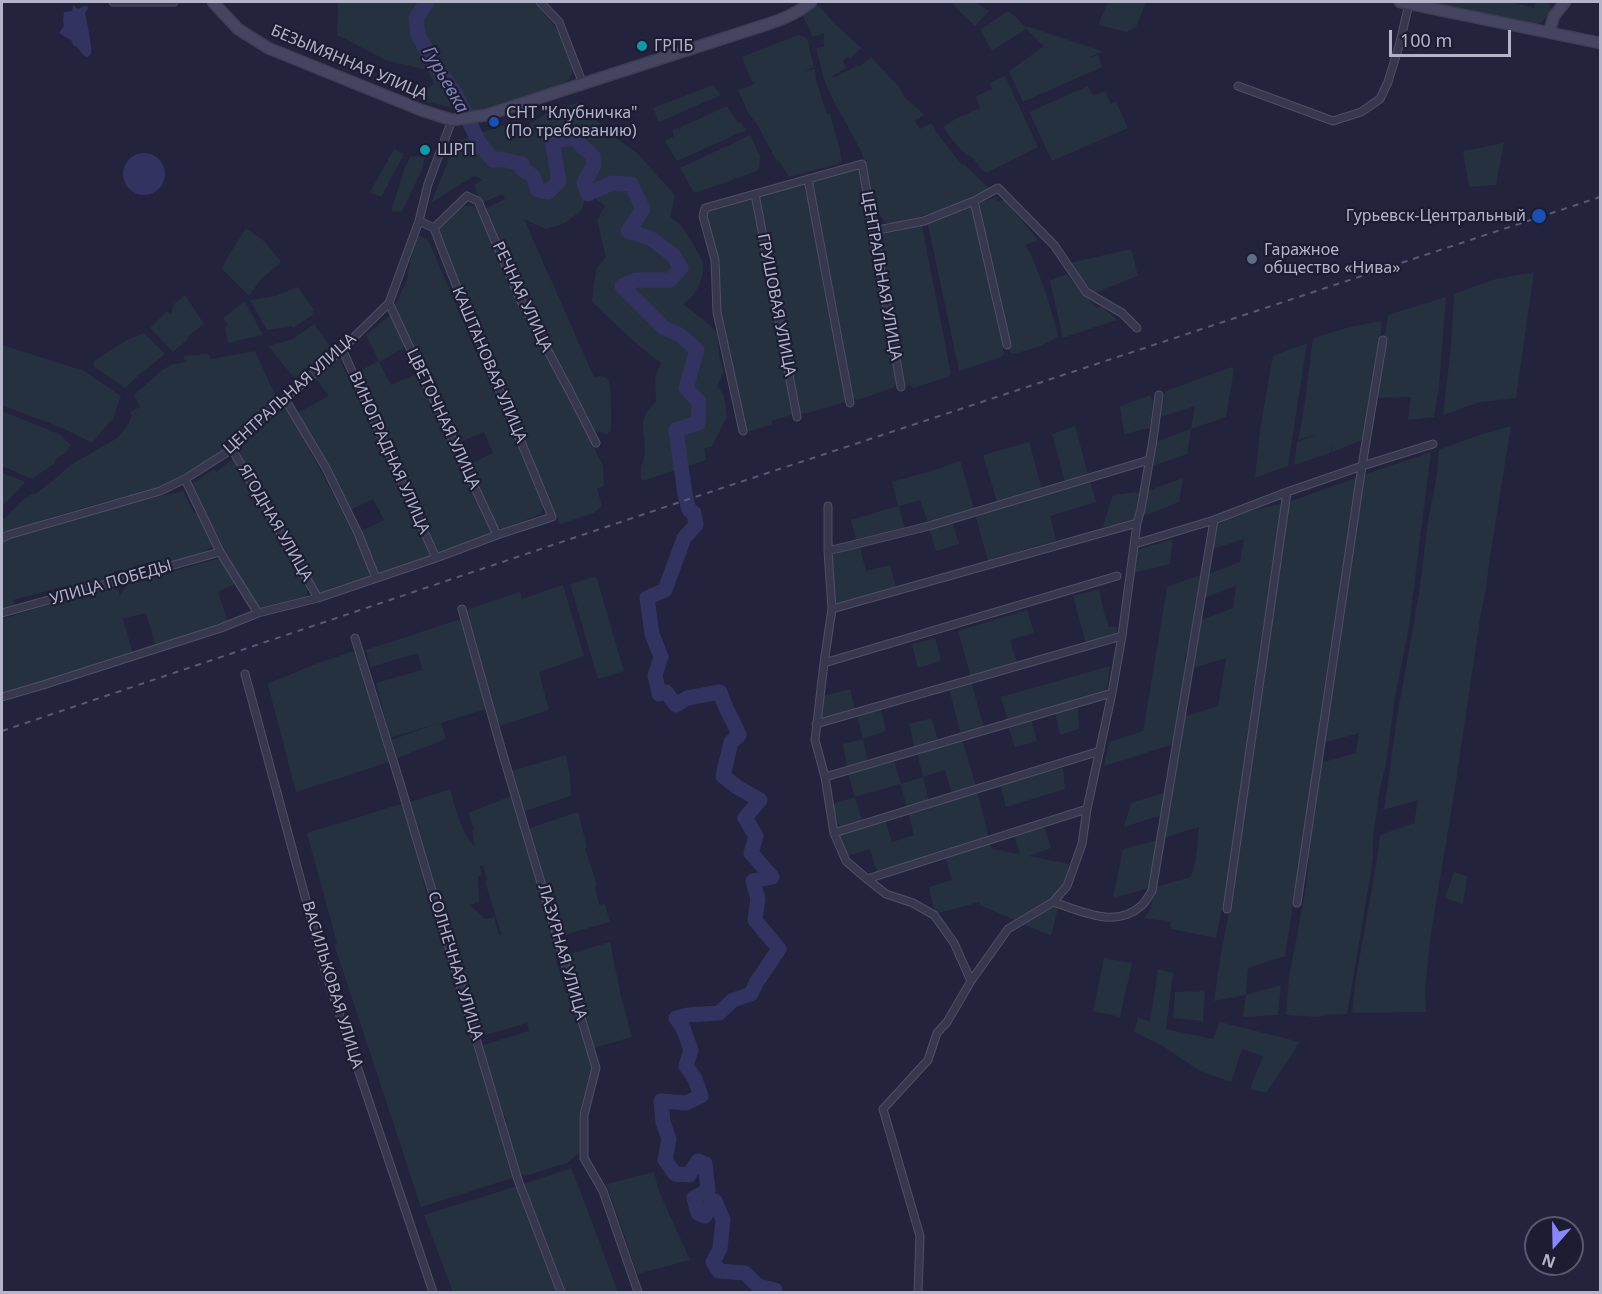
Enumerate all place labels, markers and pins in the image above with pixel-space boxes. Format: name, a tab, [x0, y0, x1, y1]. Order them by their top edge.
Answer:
place label: ГРПБ	[654, 36, 693, 56]
marker: ГРПБ	[635, 39, 649, 53]
place label: СНТ "Клубничка" (По требованию)	[506, 103, 637, 141]
marker: СНТ "Клубничка" (По требованию)	[487, 115, 501, 129]
place label: ШРП	[437, 140, 475, 160]
marker: ШРП	[418, 143, 432, 157]
place label: Гурьевск-Центральный	[1346, 206, 1526, 226]
marker: Гурьевск-Центральный	[1530, 207, 1548, 225]
place label: Гаражное общество «Нива»	[1264, 240, 1400, 278]
marker: Гаражное общество «Нива»	[1245, 252, 1259, 266]

